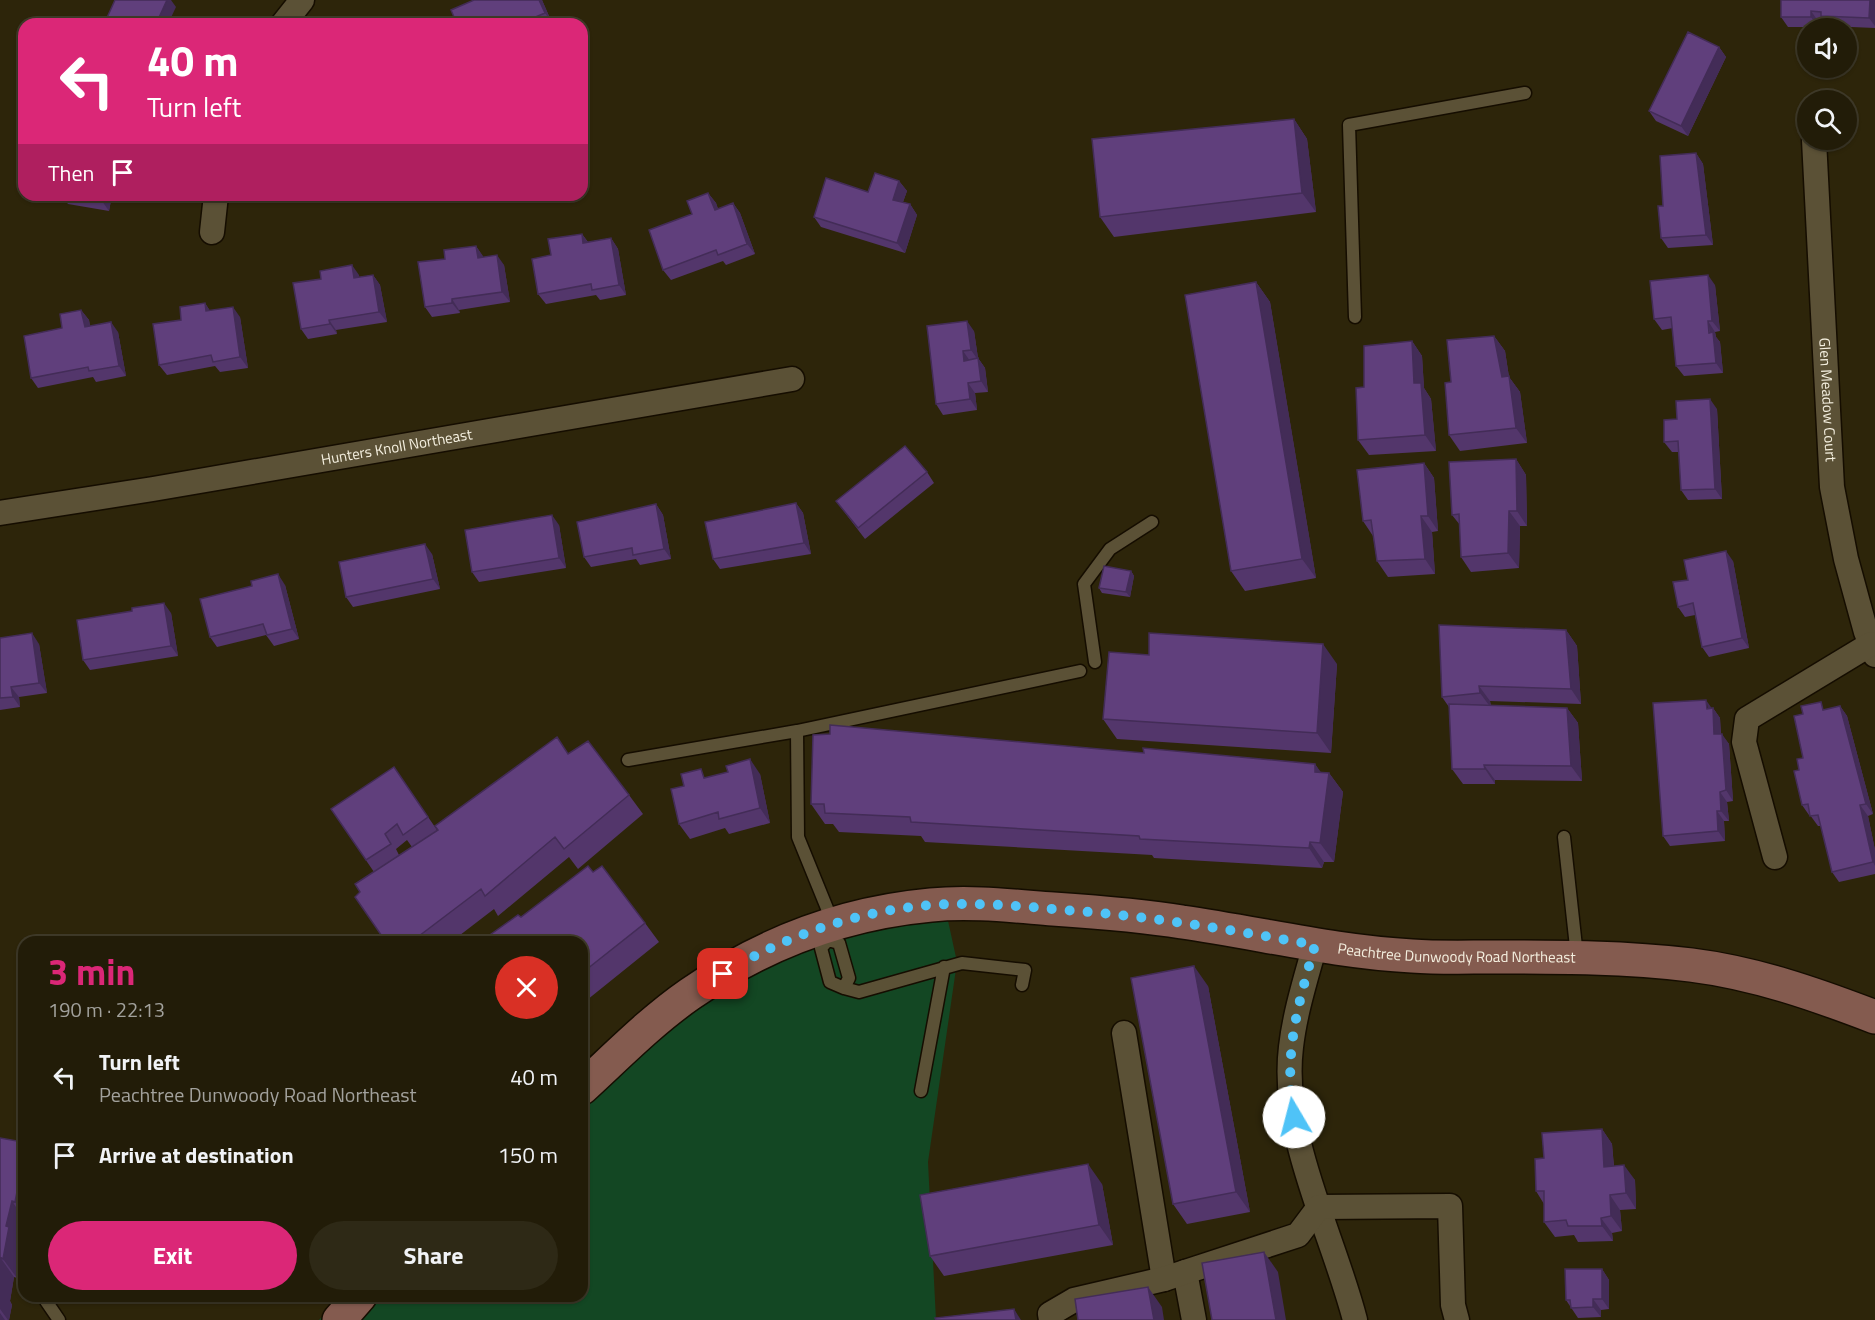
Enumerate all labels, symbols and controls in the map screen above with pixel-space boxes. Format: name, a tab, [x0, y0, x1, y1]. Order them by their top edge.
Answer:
map controls	[1797, 18, 1857, 150]
button: sound	[1797, 18, 1857, 78]
text: 40 m	[147, 28, 239, 92]
icon: left	[48, 42, 126, 120]
text: Turn left	[147, 86, 241, 127]
button: search	[1797, 90, 1857, 150]
text: Then	[48, 156, 94, 190]
icon: arrive	[106, 156, 139, 189]
street label: Glen Meadow Court	[1813, 337, 1843, 463]
street label: Hunters Knoll Northeast	[319, 422, 475, 471]
street label: Peachtree Dunwoody Road Northeast	[1336, 936, 1576, 969]
text: 3 min	[48, 944, 135, 999]
pin	[697, 948, 748, 999]
button: close	[495, 956, 558, 1019]
icon: arrive	[706, 957, 739, 990]
text: 190 m · 22:13	[48, 994, 165, 1025]
text: Turn left	[99, 1045, 180, 1079]
text: 40 m	[510, 1060, 558, 1094]
icon: left	[48, 1061, 81, 1094]
text: Peachtree Dunwoody Road Northeast	[99, 1079, 417, 1110]
position arrow	[1262, 1085, 1326, 1149]
text: Arrive at destination	[99, 1138, 294, 1172]
text: 150 m	[498, 1138, 558, 1172]
icon: arrive	[48, 1139, 81, 1172]
button: Exit	[48, 1221, 297, 1290]
button: Share	[309, 1221, 558, 1290]

